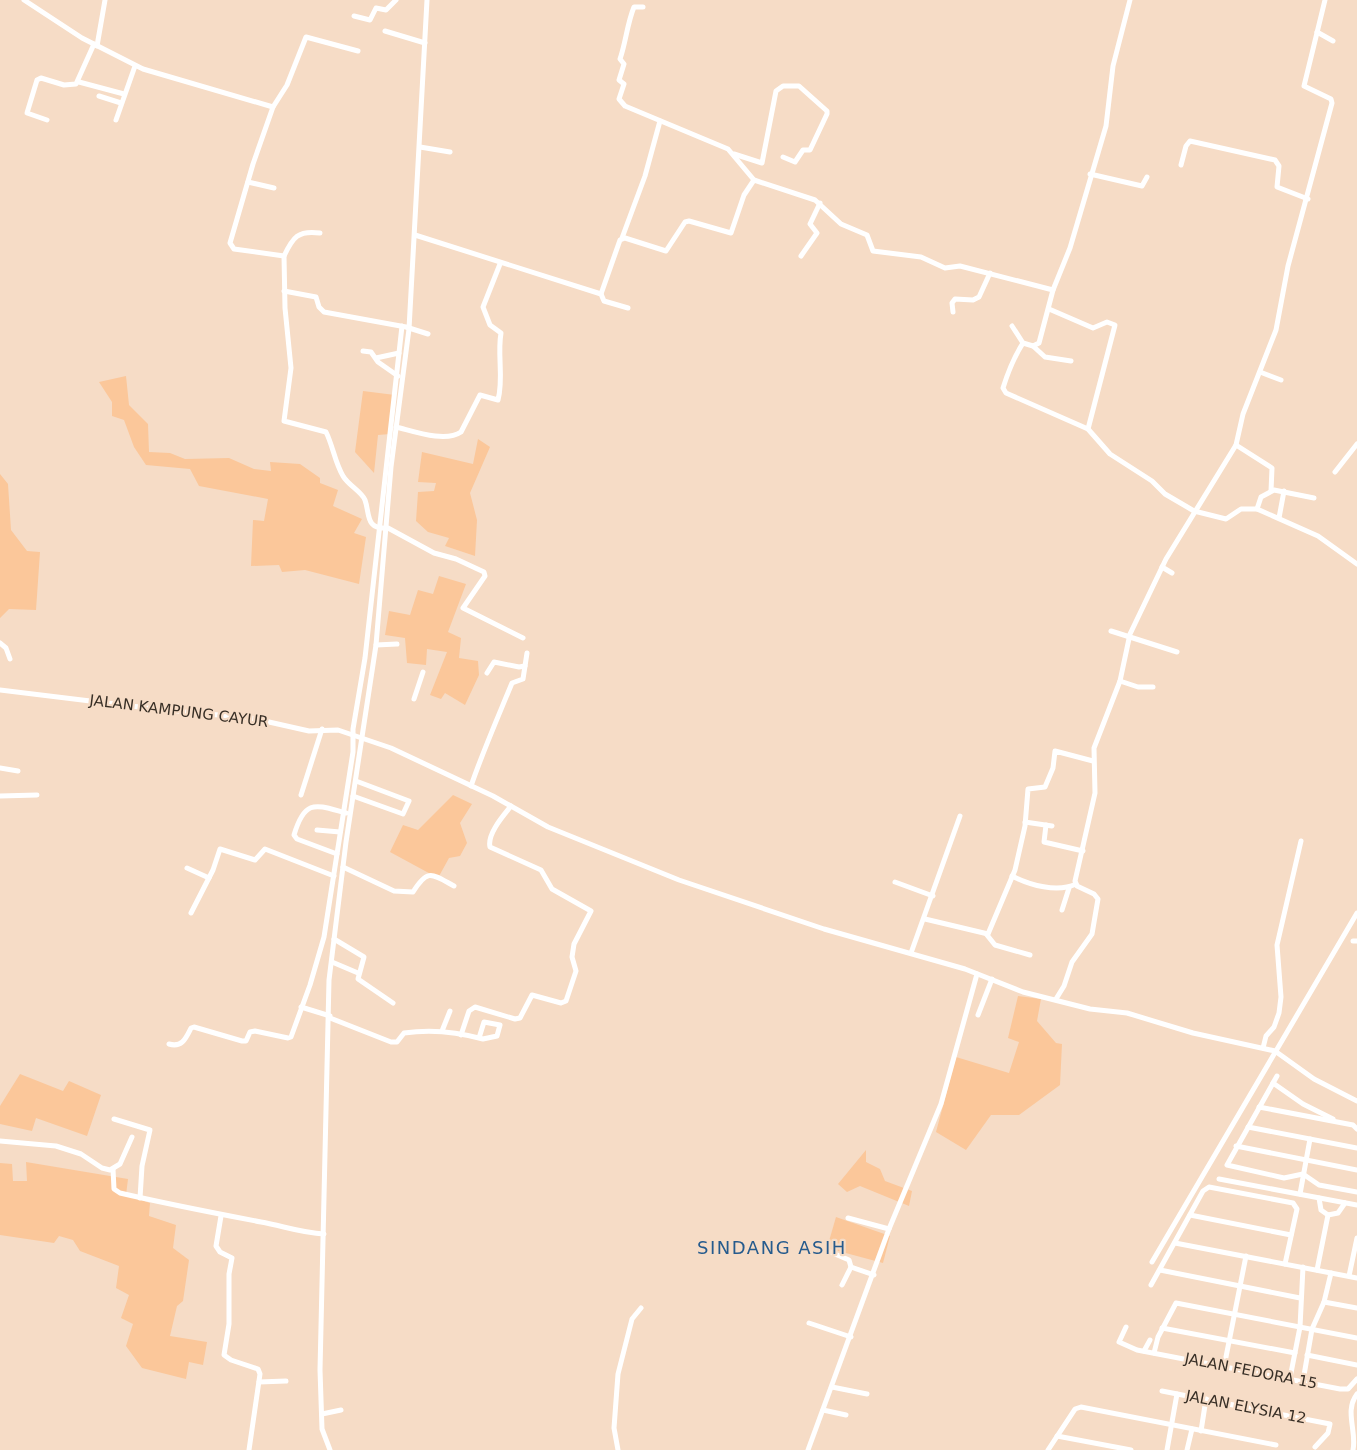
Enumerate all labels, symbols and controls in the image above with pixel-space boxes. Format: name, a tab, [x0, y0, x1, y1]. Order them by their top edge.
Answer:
street label: JALAN KAMPUNG CAYUR	[88, 691, 269, 731]
district label: SINDANG ASIH	[697, 1237, 847, 1258]
street label: JALAN FEDORA 15	[1182, 1349, 1319, 1393]
street label: JALAN ELYSIA 12	[1183, 1386, 1308, 1428]

